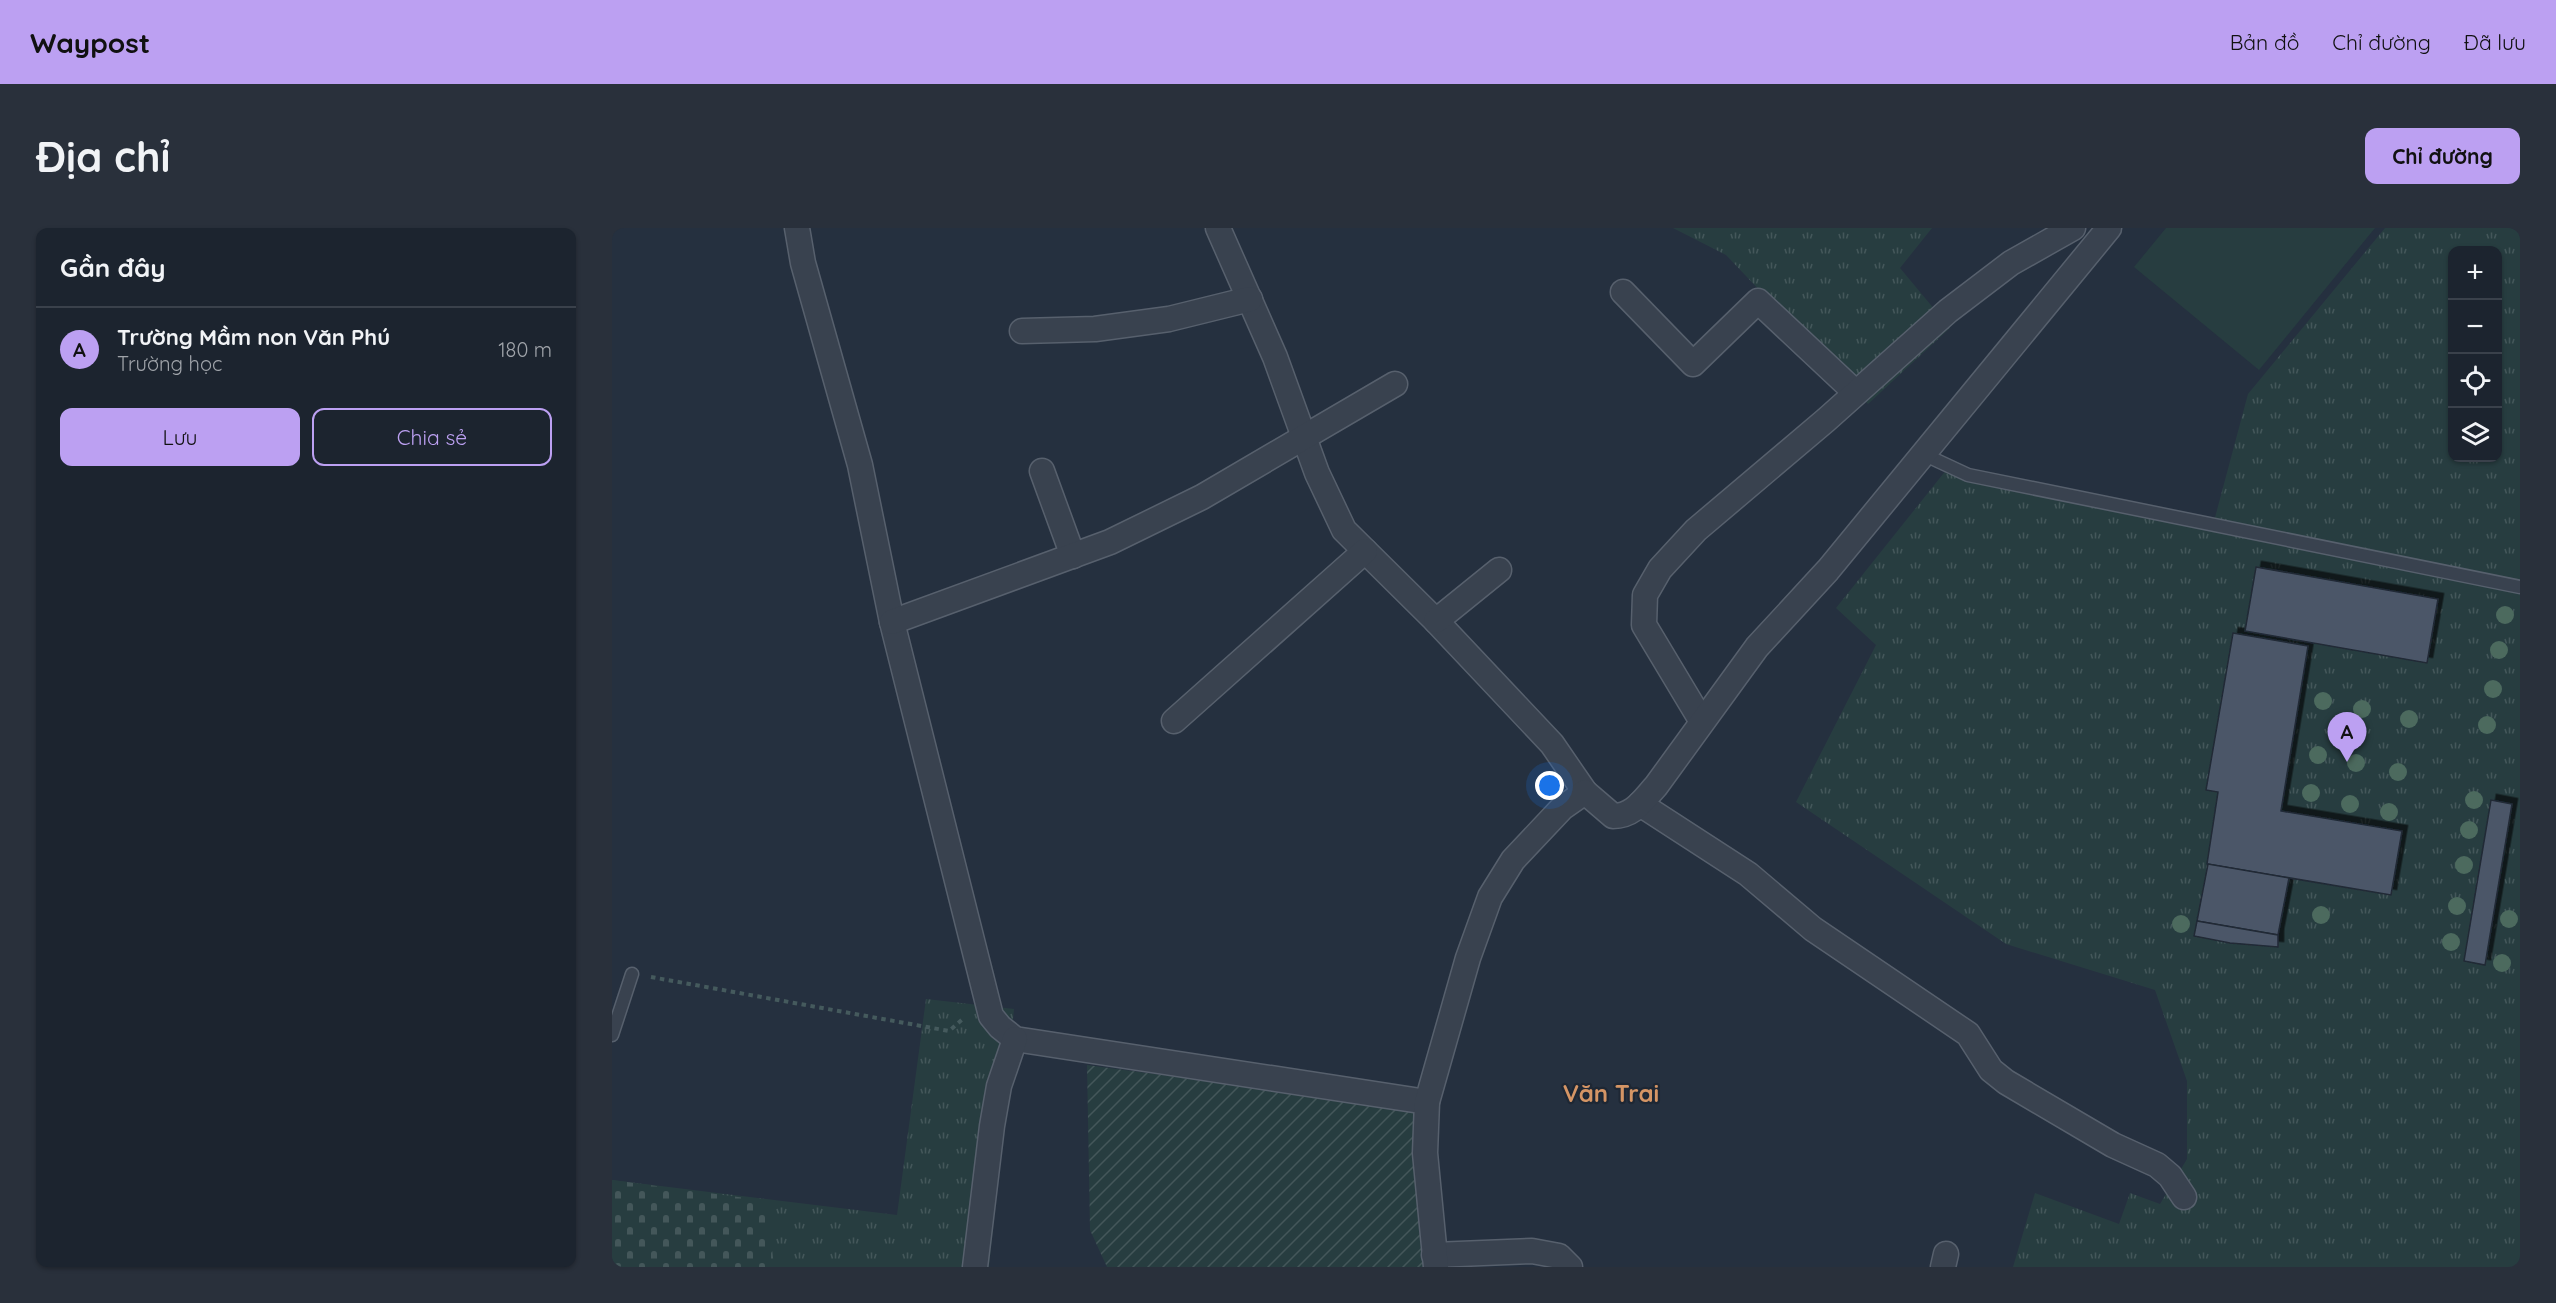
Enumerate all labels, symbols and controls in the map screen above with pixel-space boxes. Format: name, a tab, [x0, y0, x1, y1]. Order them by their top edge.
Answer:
text: Waypost	[30, 25, 150, 60]
text: Bản đồ	[2230, 29, 2299, 55]
text: Chỉ đường	[2332, 29, 2431, 55]
text: Đã lưu	[2464, 29, 2526, 55]
button: Chỉ đường	[2365, 128, 2520, 184]
text: Địa chỉ	[36, 130, 170, 183]
map controls	[2448, 246, 2502, 462]
button: +	[2448, 246, 2502, 300]
text: Gần đây	[60, 251, 165, 284]
button: −	[2448, 300, 2502, 354]
text: Trường Mầm non Văn Phú	[117, 323, 390, 351]
text: A	[73, 337, 86, 362]
text: 180 m	[498, 337, 552, 362]
text: Trường học	[117, 351, 222, 376]
button: locate	[2448, 354, 2502, 408]
button: Lưu	[60, 408, 300, 466]
button: Chia sẻ	[312, 408, 552, 466]
button: layers	[2448, 408, 2502, 462]
pin: A	[2328, 712, 2366, 762]
your location	[1535, 771, 1564, 800]
district label: Văn Trai	[1563, 1078, 1659, 1108]

